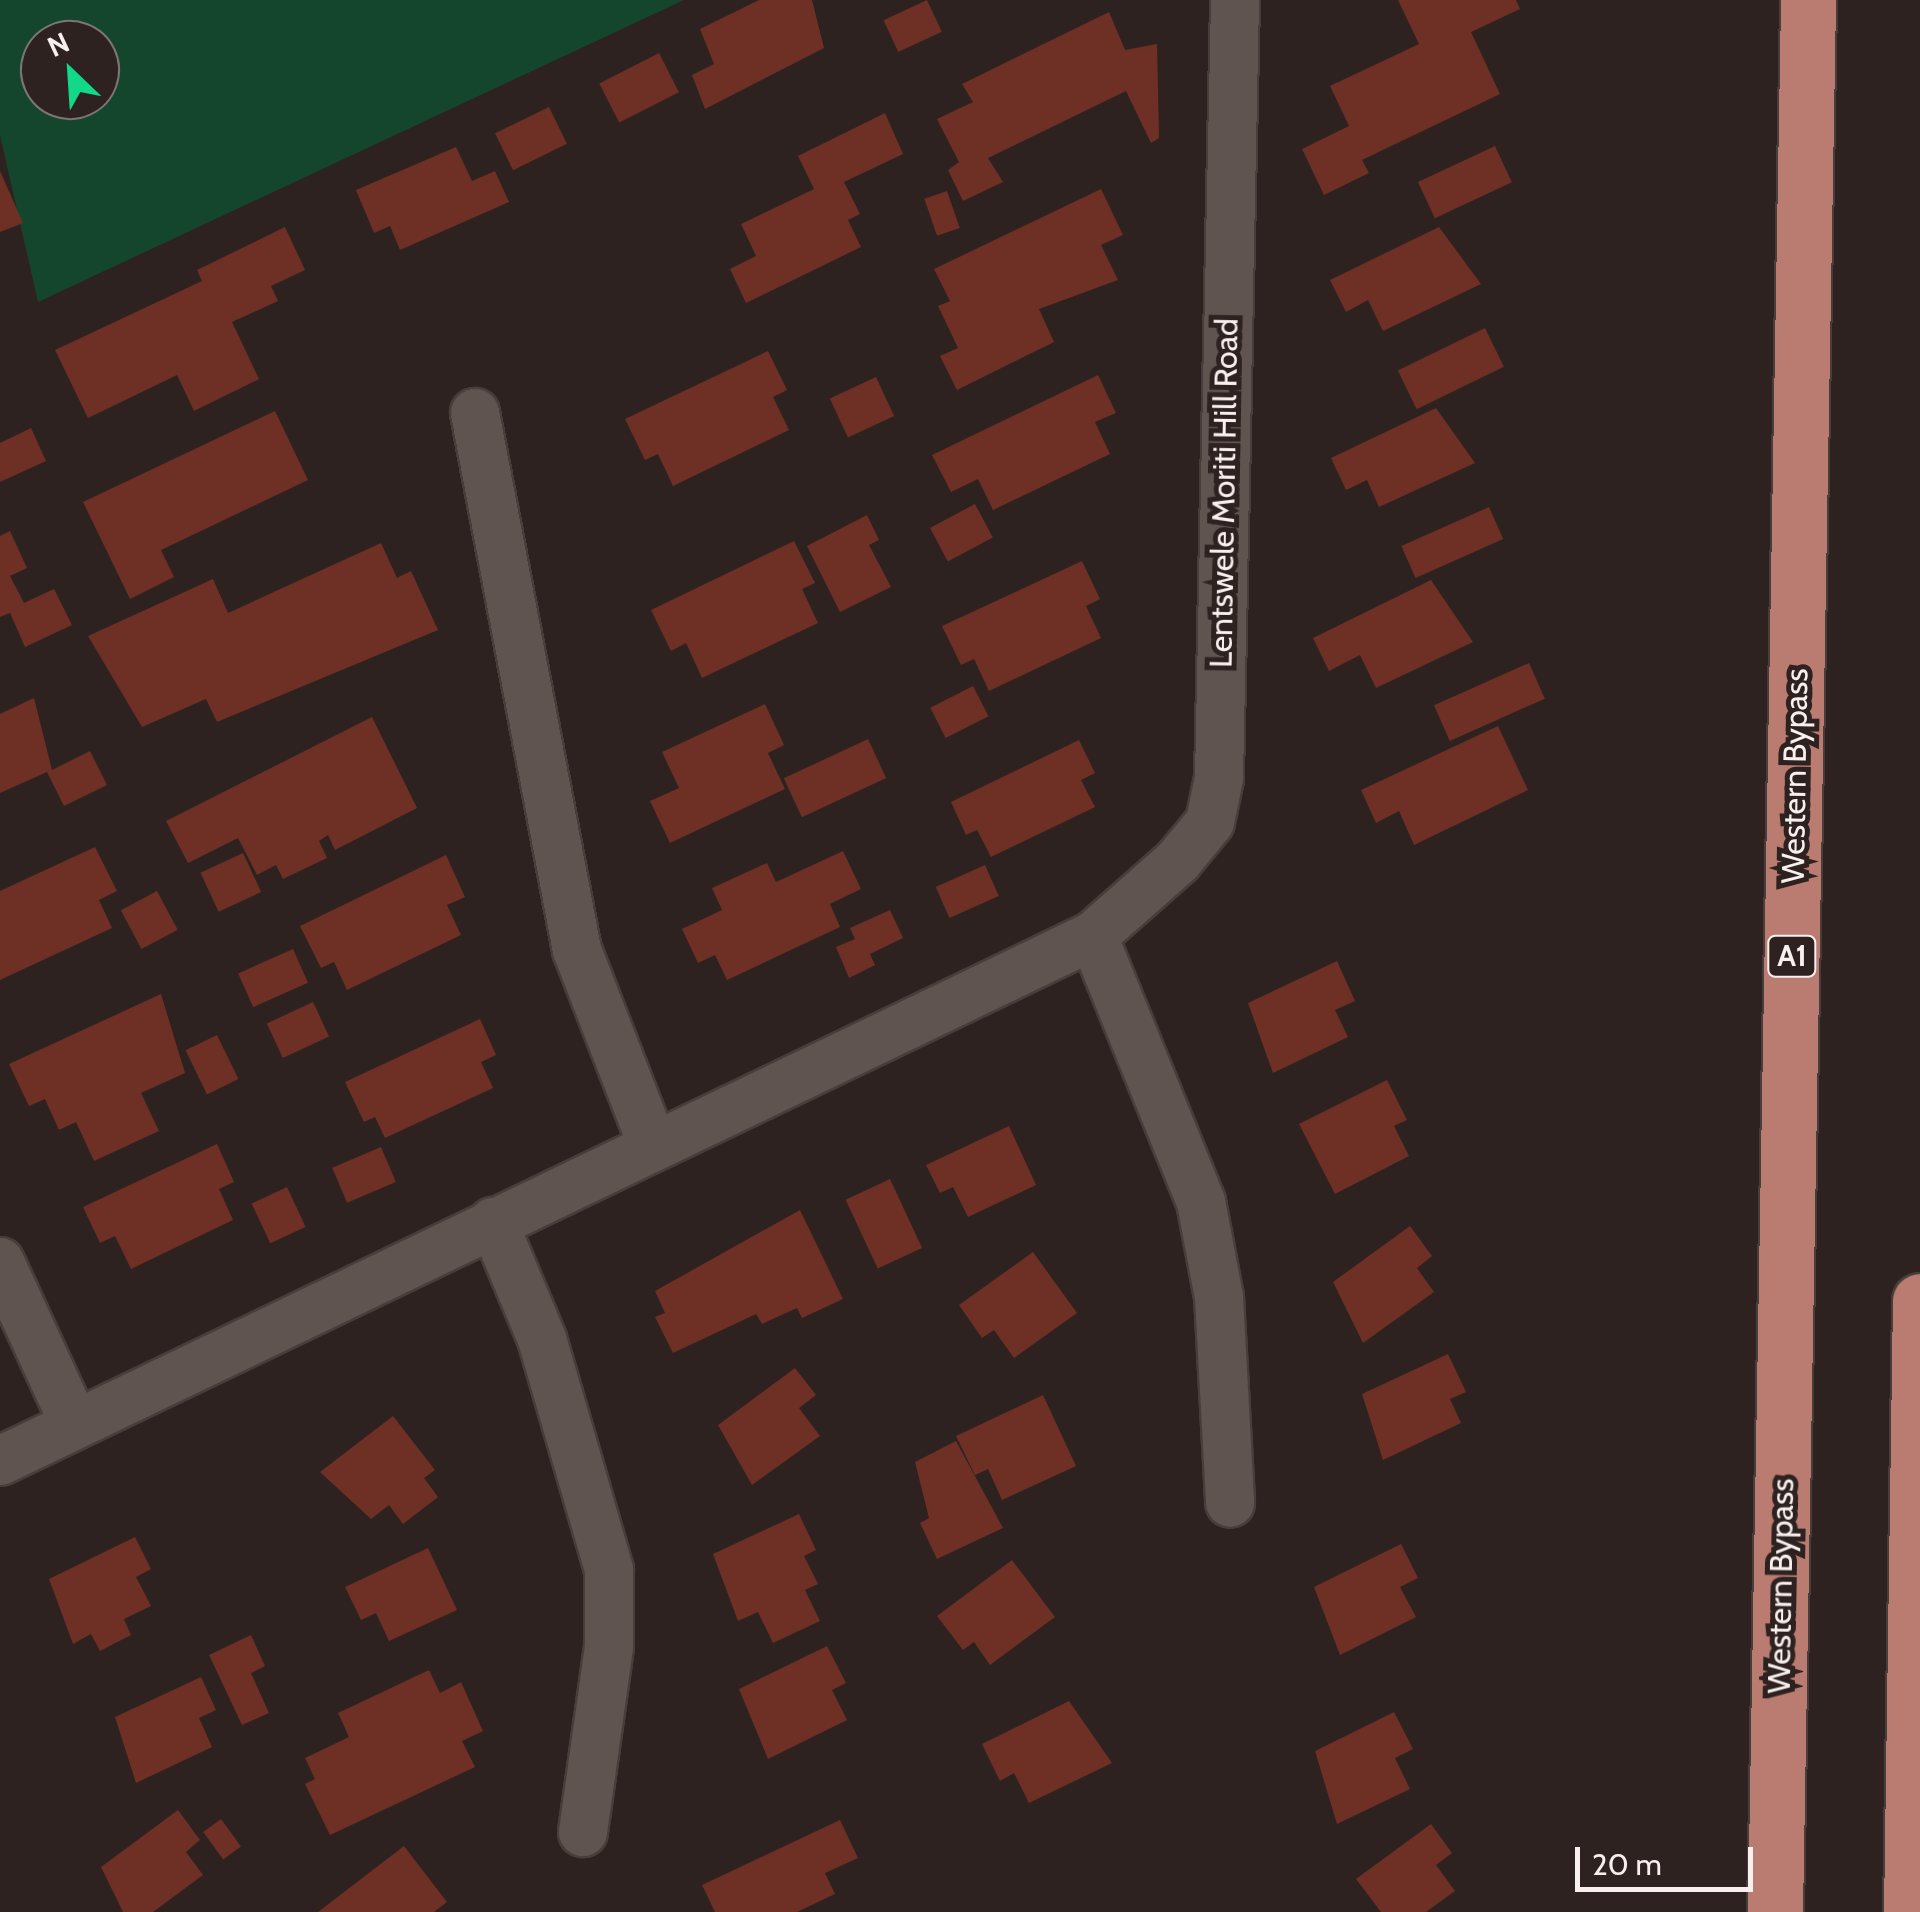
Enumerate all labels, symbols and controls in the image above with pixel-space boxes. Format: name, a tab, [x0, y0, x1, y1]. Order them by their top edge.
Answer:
north arrow	[20, 20, 120, 120]
text: N	[42, 25, 74, 64]
street label: Lentswele Moriti Hill Road	[1202, 318, 1246, 668]
street label: Western Bypass	[1774, 668, 1816, 884]
road number: A1	[1767, 931, 1817, 981]
street label: Western Bypass	[1760, 1478, 1802, 1694]
scale bar	[1580, 1827, 1758, 1889]
text: 20 m	[1592, 1846, 1662, 1883]

